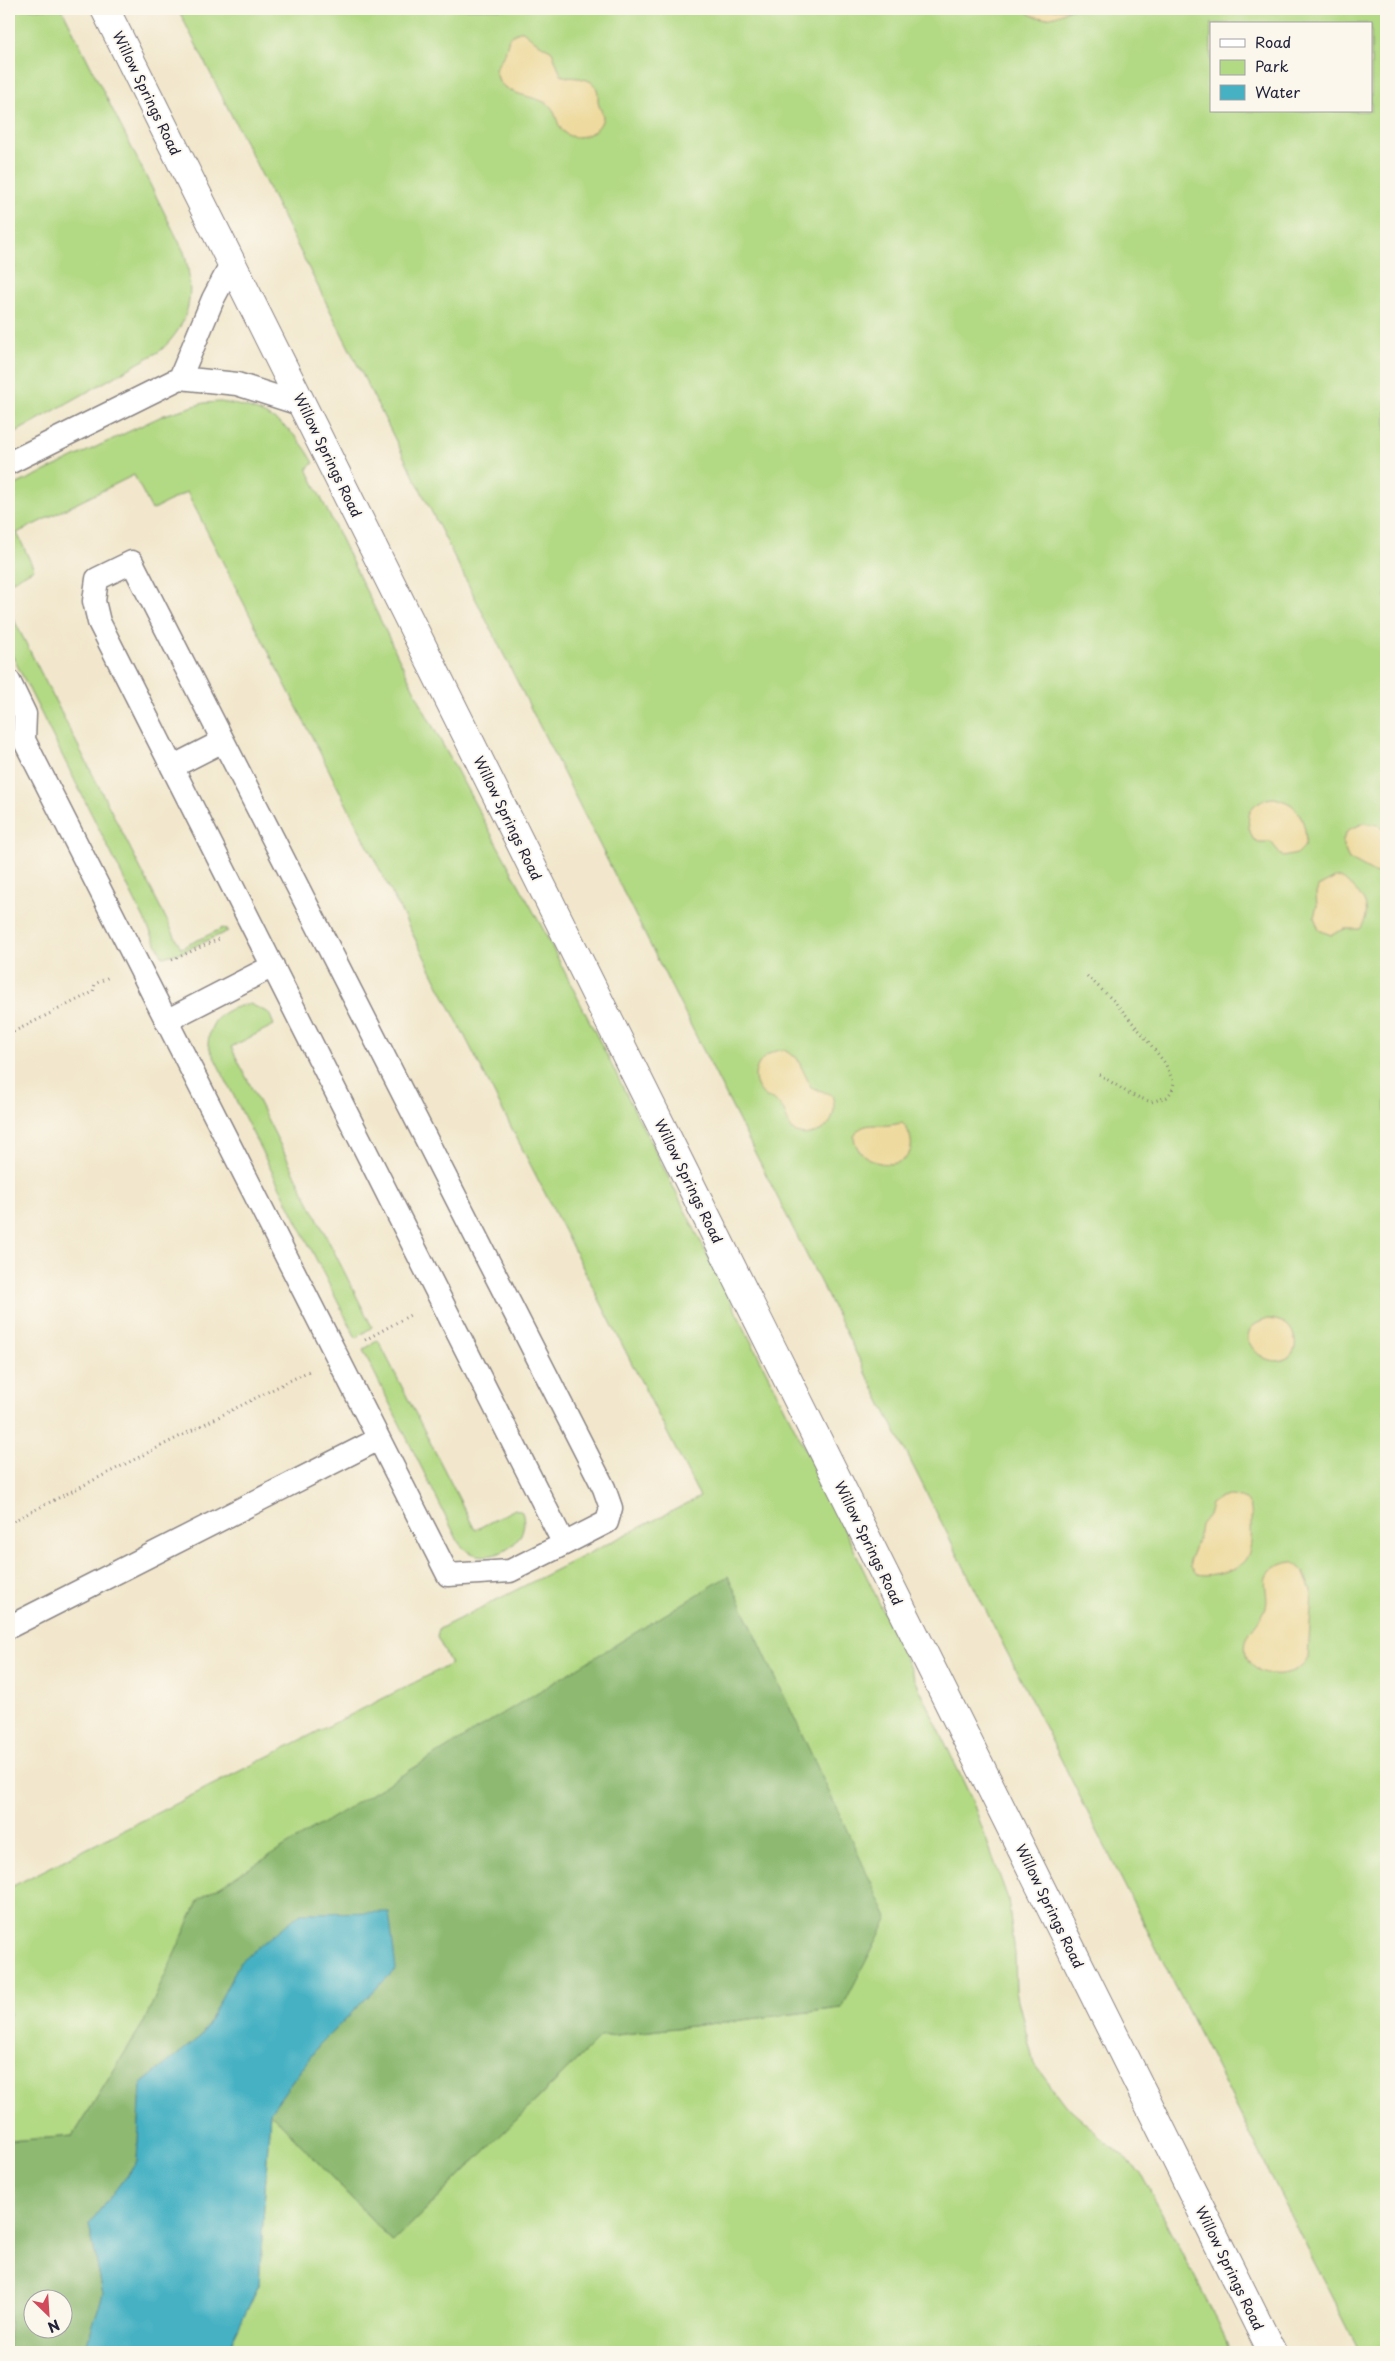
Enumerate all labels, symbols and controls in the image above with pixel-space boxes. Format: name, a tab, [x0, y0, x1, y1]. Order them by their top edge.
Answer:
legend	[1210, 22, 1372, 112]
street label: Willow Springs Road	[108, 27, 186, 159]
text: Road	[1255, 30, 1291, 53]
text: Park	[1255, 54, 1289, 77]
text: Water	[1255, 80, 1300, 103]
street label: Willow Springs Road	[289, 389, 367, 521]
street label: Willow Springs Road	[469, 752, 547, 884]
street label: Willow Springs Road	[650, 1115, 728, 1247]
street label: Willow Springs Road	[830, 1477, 908, 1609]
street label: Willow Springs Road	[1011, 1840, 1089, 1972]
street label: Willow Springs Road	[1191, 2202, 1269, 2334]
north arrow	[22, 2288, 72, 2338]
text: N	[44, 2314, 63, 2338]

